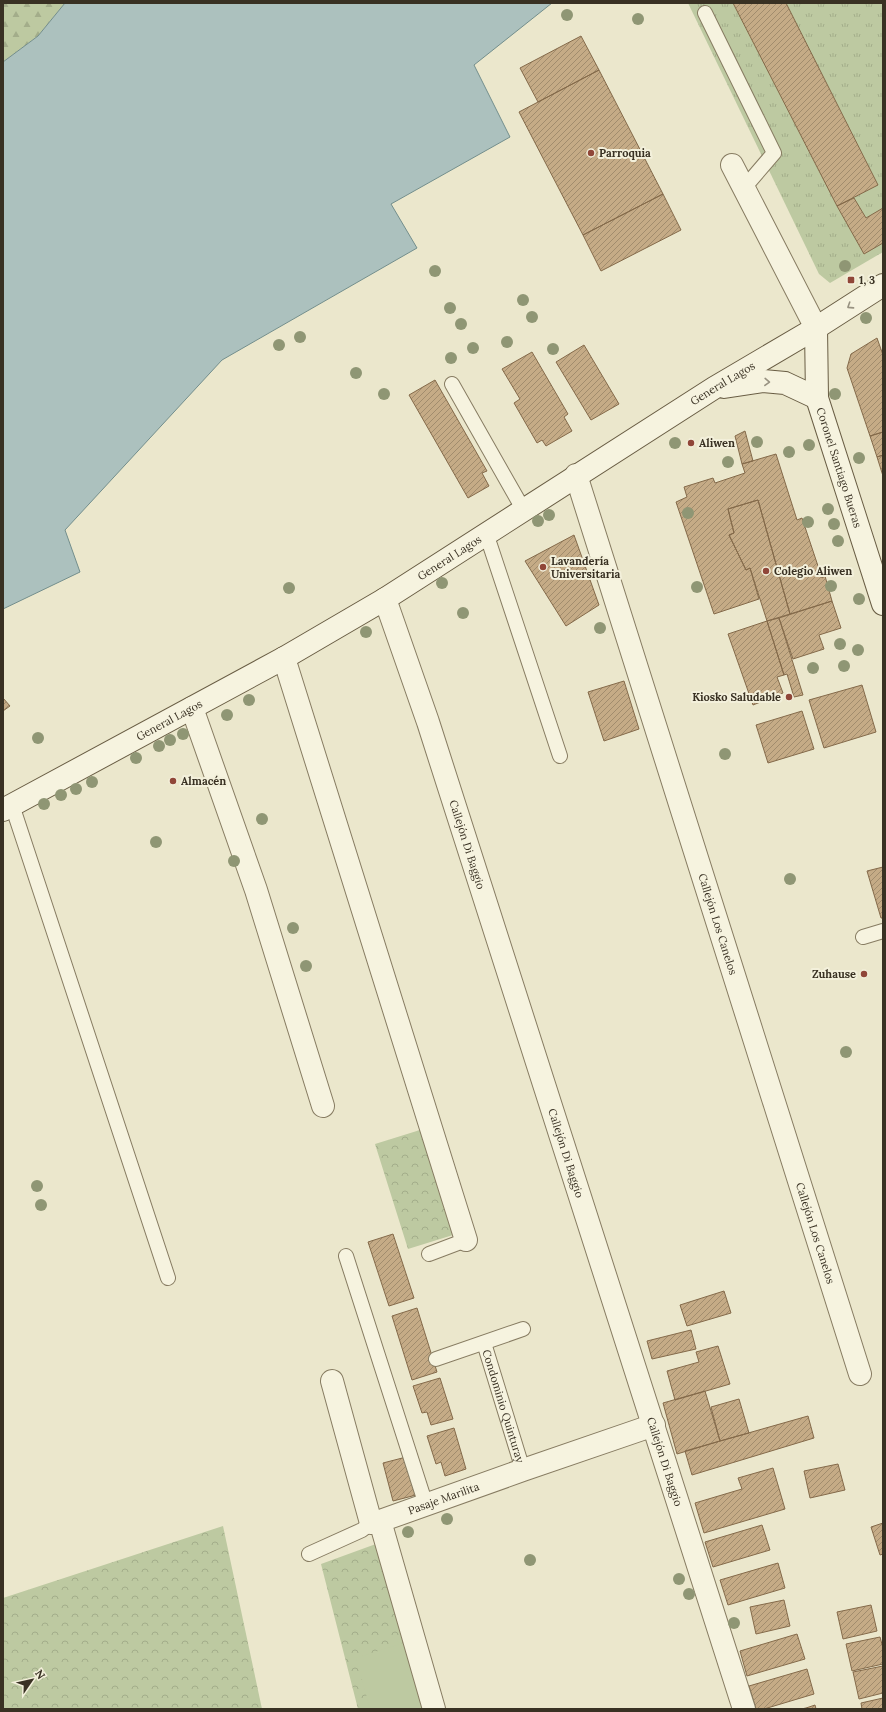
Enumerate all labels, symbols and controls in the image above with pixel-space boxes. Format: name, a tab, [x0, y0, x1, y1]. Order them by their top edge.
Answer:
place label: Parroquia	[599, 146, 651, 160]
marker: Parroquia	[586, 148, 596, 158]
place label: 1, 3	[859, 273, 875, 287]
marker: 1, 3	[846, 275, 856, 285]
one-way arrow	[848, 302, 855, 309]
street label: General Lagos	[688, 359, 757, 408]
one-way arrow	[764, 378, 770, 386]
street label: Coronel Santiago Bueras	[813, 406, 865, 529]
place label: Aliwen	[699, 436, 735, 450]
marker: Aliwen	[686, 438, 696, 448]
street label: General Lagos	[415, 532, 484, 583]
place label: Lavandería Universitaria	[551, 554, 621, 581]
marker: Lavandería Universitaria	[538, 562, 548, 572]
place label: Colegio Aliwen	[774, 564, 852, 578]
marker: Colegio Aliwen	[761, 566, 771, 576]
place label: Kiosko Saludable	[692, 690, 781, 704]
marker: Kiosko Saludable	[784, 692, 794, 702]
street label: General Lagos	[134, 697, 205, 744]
place label: Almacén	[181, 774, 226, 788]
marker: Almacén	[168, 776, 178, 786]
street label: Callejón Di Baggio	[446, 798, 488, 891]
street label: Callejón Los Canelos	[695, 872, 740, 977]
place label: Zuhause	[812, 967, 856, 981]
marker: Zuhause	[859, 969, 869, 979]
street label: Callejón Di Baggio	[545, 1107, 587, 1200]
street label: Callejón Los Canelos	[793, 1181, 838, 1286]
street label: Condominio Quinturay	[479, 1348, 527, 1465]
street label: Callejón Di Baggio	[644, 1415, 686, 1508]
street label: Pasaje Marilita	[406, 1479, 481, 1517]
north arrow	[12, 1660, 52, 1700]
text: N	[32, 1667, 49, 1682]

